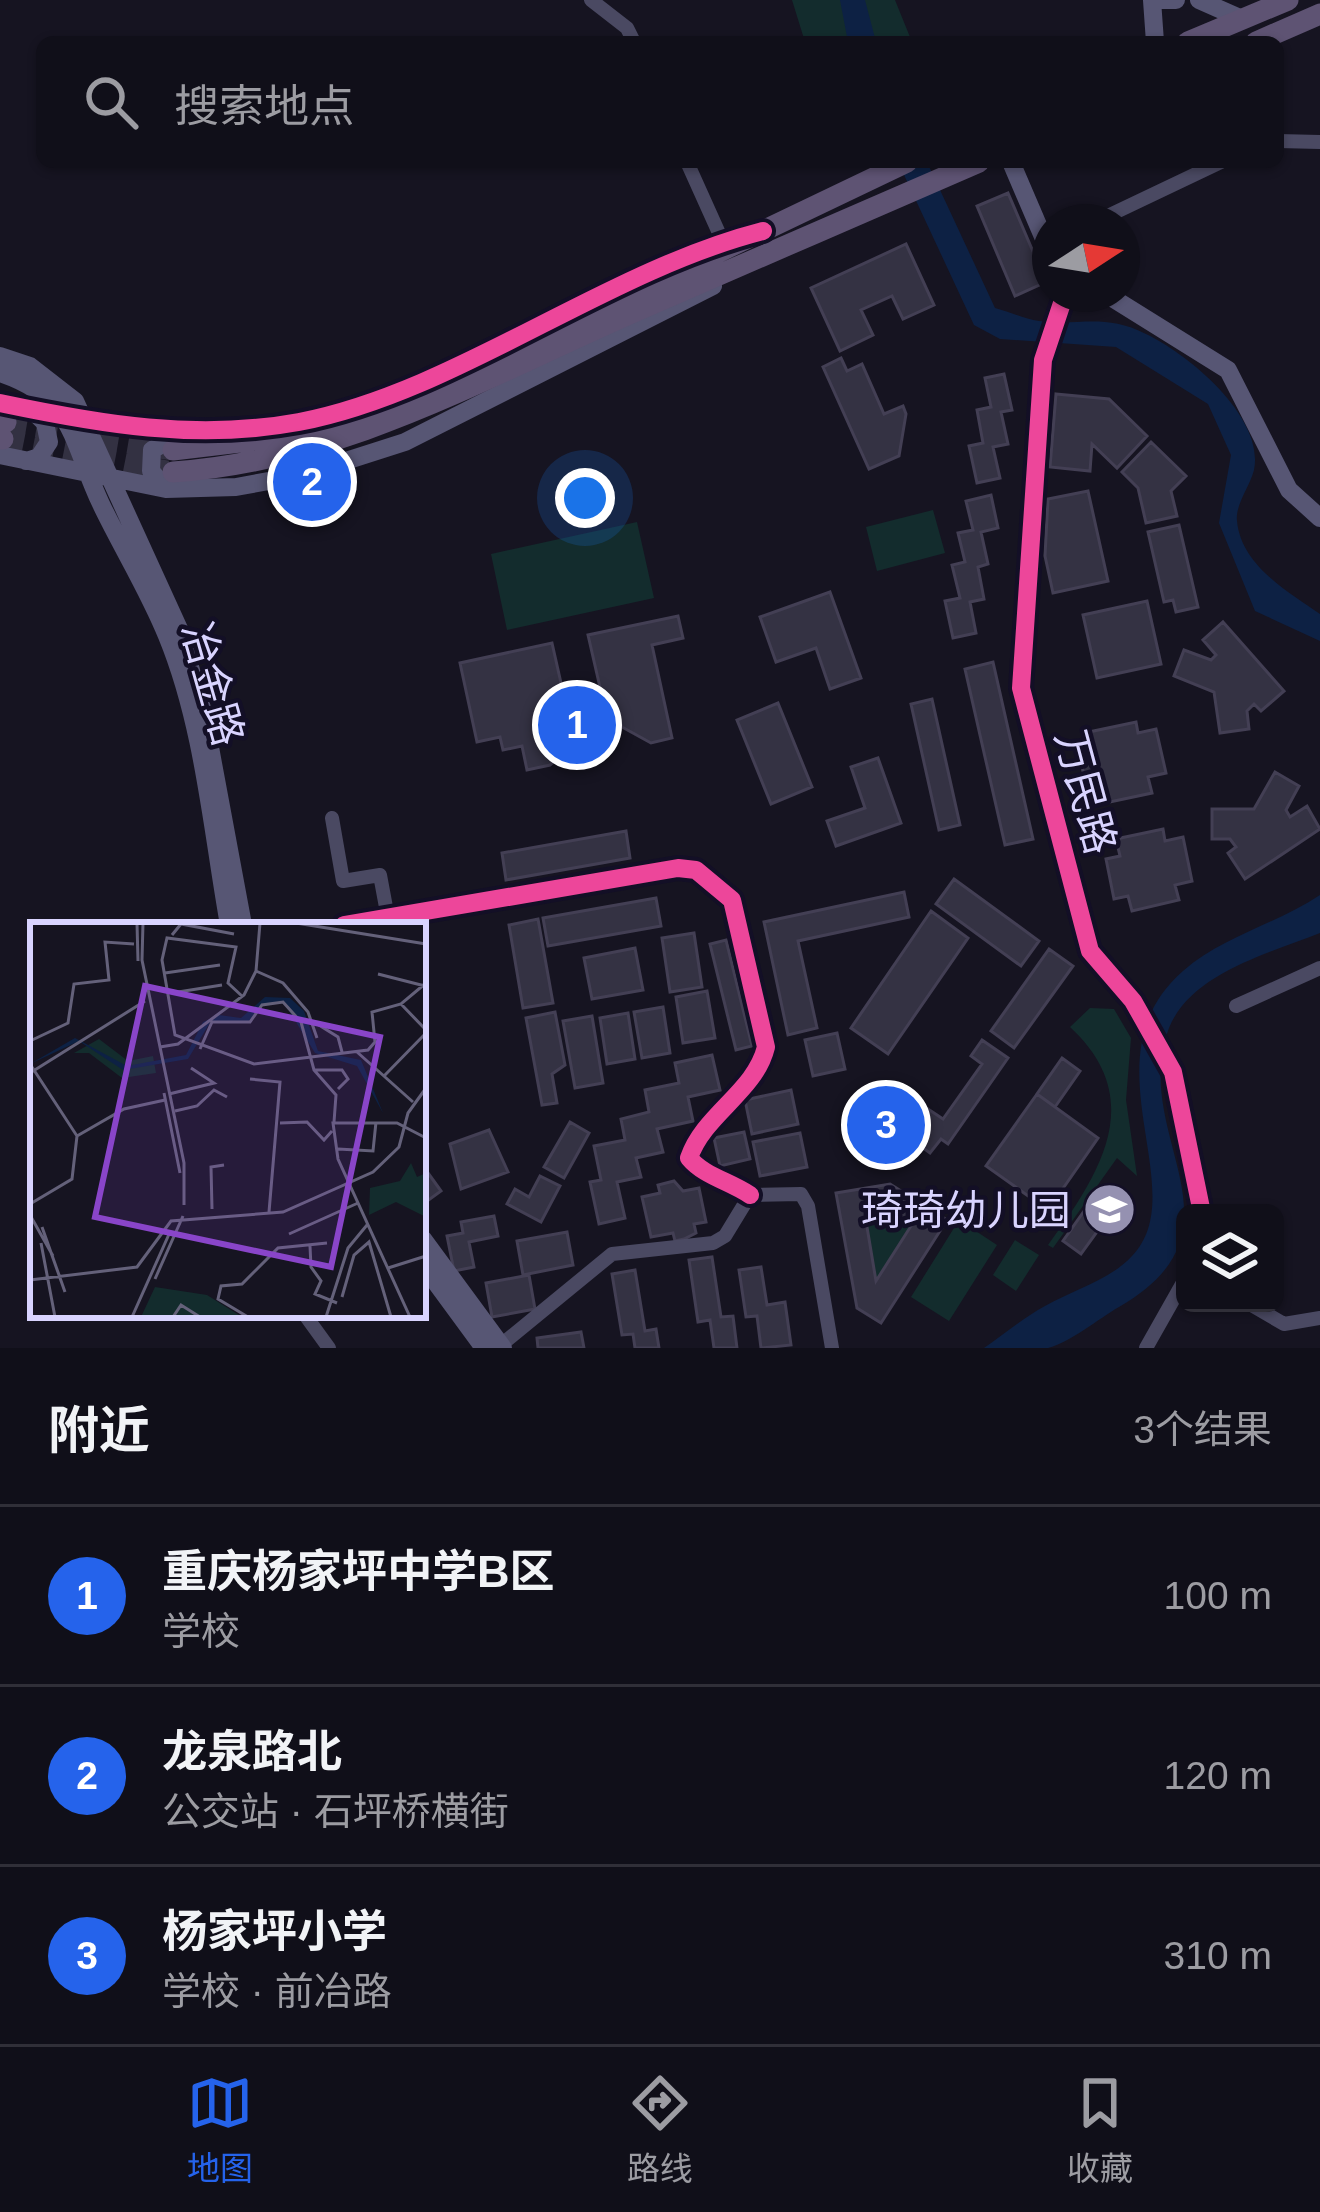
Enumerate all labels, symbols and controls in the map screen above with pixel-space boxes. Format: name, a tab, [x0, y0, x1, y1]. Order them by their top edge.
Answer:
search box	[36, 36, 1284, 168]
icon: search	[78, 69, 144, 135]
text: 搜索地点	[174, 81, 354, 132]
north arrow	[1032, 204, 1140, 312]
pin: 2	[273, 437, 351, 527]
your location	[555, 468, 615, 528]
street label: 冶金路	[173, 617, 252, 751]
pin: 1	[538, 680, 616, 770]
street label: 万民路	[1047, 725, 1125, 859]
inset map	[30, 922, 426, 1318]
pin: 3	[847, 1080, 925, 1170]
school or university icon: 琦琦幼儿园	[1082, 1182, 1138, 1238]
place label: 琦琦幼儿园	[861, 1187, 1071, 1234]
map controls	[1176, 1204, 1284, 1312]
button: layers	[1176, 1204, 1284, 1312]
text: 附近	[48, 1402, 150, 1459]
text: 3个结果	[1133, 1408, 1272, 1451]
text: 重庆杨家坪中学B区	[162, 1546, 555, 1597]
text: 1	[76, 1574, 98, 1617]
text: 100 m	[1164, 1574, 1272, 1617]
text: 学校	[162, 1610, 240, 1653]
text: 龙泉路北	[162, 1726, 342, 1777]
text: 2	[76, 1754, 98, 1797]
text: 120 m	[1164, 1754, 1272, 1797]
text: 公交站 · 石坪桥横街	[162, 1790, 509, 1833]
text: 杨家坪小学	[162, 1906, 387, 1957]
text: 3	[76, 1934, 98, 1977]
text: 310 m	[1164, 1934, 1272, 1977]
text: 学校 · 前冶路	[162, 1970, 392, 2013]
tab: 地图	[187, 2070, 253, 2190]
tab: 路线	[627, 2070, 693, 2190]
tab: 收藏	[1067, 2070, 1133, 2190]

